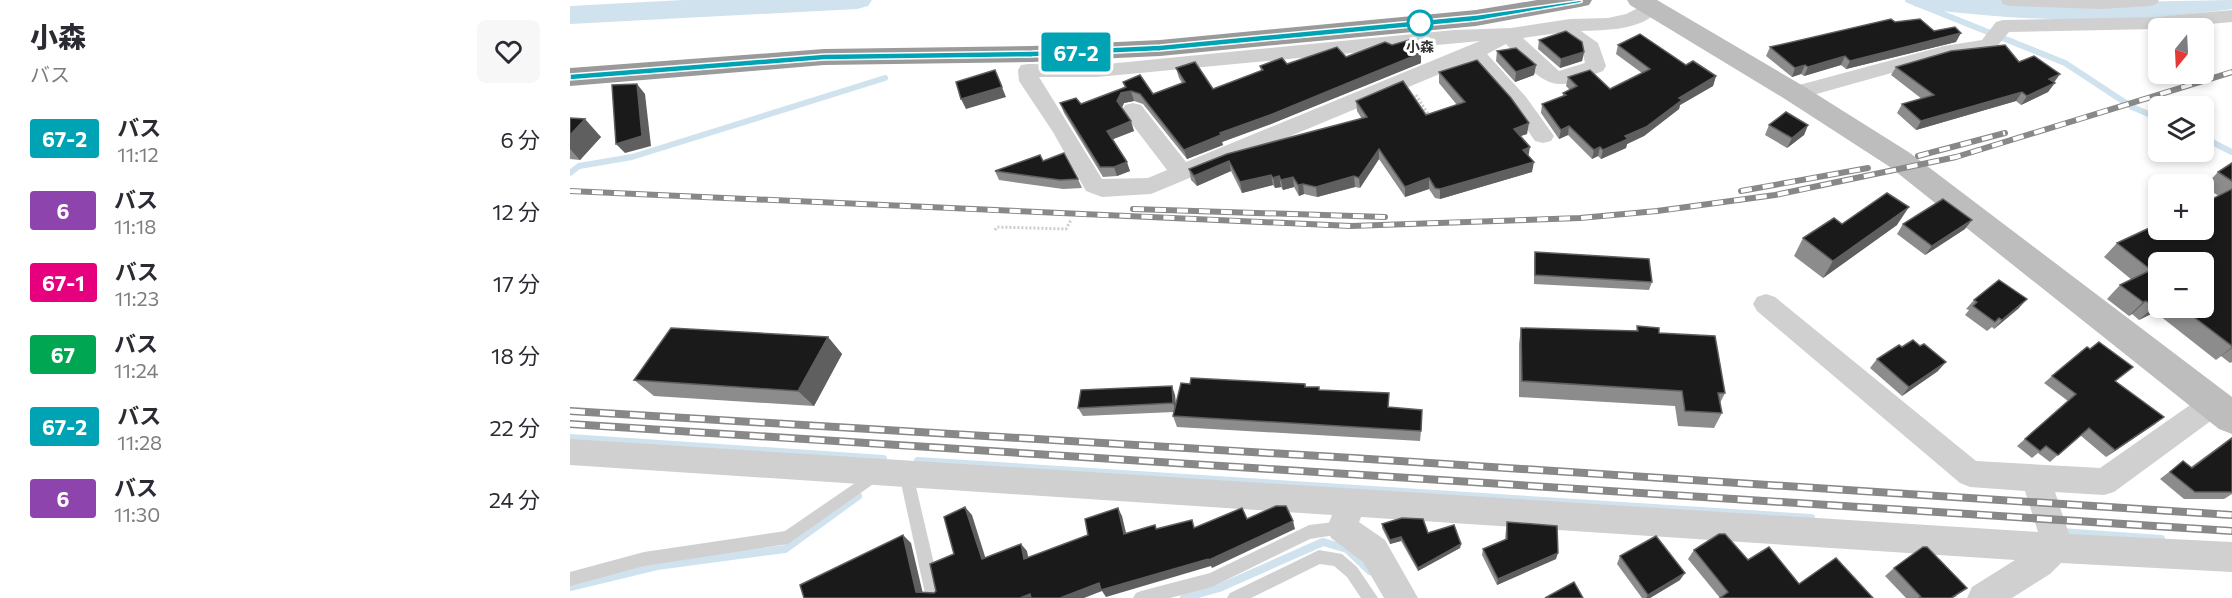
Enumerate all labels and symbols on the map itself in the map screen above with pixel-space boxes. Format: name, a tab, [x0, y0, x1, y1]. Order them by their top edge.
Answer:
marker: 小森	[1407, 10, 1433, 36]
north arrow	[2148, 18, 2214, 84]
line badge: 67-2	[1034, 32, 1118, 72]
place label: 小森	[1406, 38, 1434, 55]

